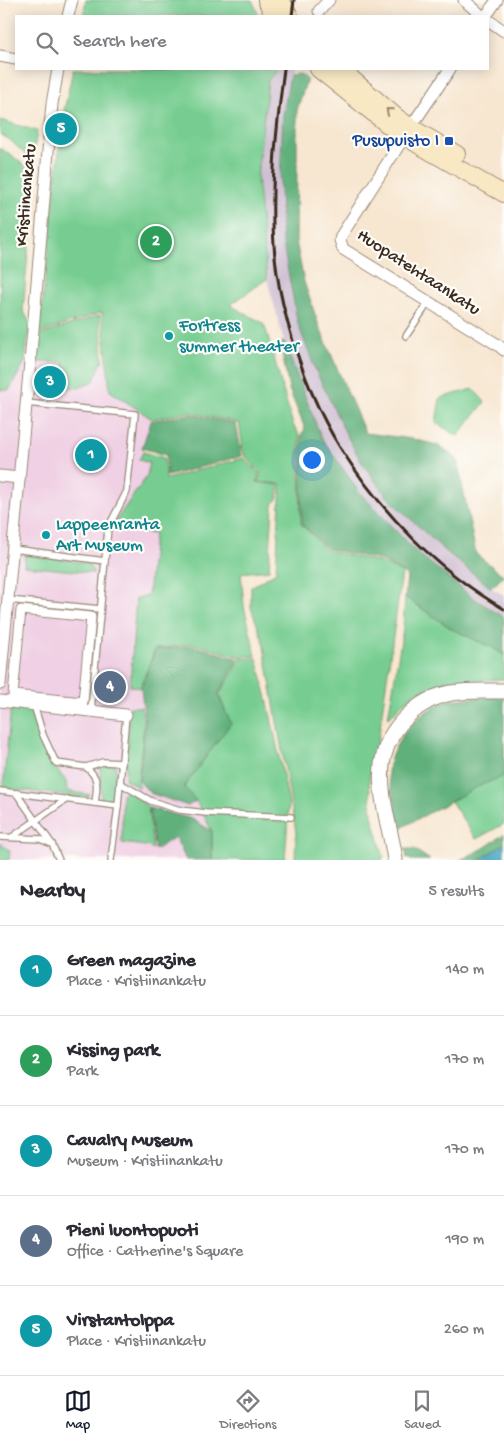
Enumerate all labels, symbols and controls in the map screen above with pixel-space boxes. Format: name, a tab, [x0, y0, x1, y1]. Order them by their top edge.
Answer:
search box	[15, 15, 489, 70]
icon: search	[33, 29, 61, 57]
text: Search here	[73, 31, 167, 54]
one-way arrow	[385, 107, 394, 116]
pin: 5	[45, 110, 77, 148]
place label: Pusupuisto I	[351, 131, 439, 152]
marker: Pusupuisto I	[443, 135, 455, 147]
street label: Kristiinankatu	[12, 142, 42, 247]
pin: 2	[140, 223, 172, 261]
street label: Huopatehtaankatu	[352, 225, 484, 321]
place label: Fortress summer theater	[178, 316, 300, 358]
marker: Fortress summer theater	[163, 330, 175, 342]
pin: 3	[34, 363, 66, 401]
pin: 1	[75, 436, 107, 474]
your location	[299, 447, 325, 473]
place label: Lappeenranta Art Museum	[56, 515, 161, 557]
marker: Lappeenranta Art Museum	[40, 529, 52, 541]
pin: 4	[94, 668, 126, 706]
text: Nearby	[20, 880, 85, 905]
text: 5 results	[429, 883, 484, 902]
text: Green magazine	[67, 950, 196, 973]
text: 1	[33, 961, 39, 980]
text: 140 m	[446, 961, 484, 980]
text: Place · Kristiinankatu	[67, 973, 206, 992]
text: Kissing park	[67, 1040, 159, 1063]
text: 2	[32, 1051, 40, 1070]
text: 170 m	[445, 1051, 484, 1070]
text: Park	[67, 1063, 98, 1082]
text: Cavalry Museum	[67, 1130, 193, 1153]
text: 3	[32, 1141, 40, 1160]
text: 170 m	[445, 1141, 484, 1160]
text: Museum · Kristiinankatu	[67, 1153, 223, 1172]
text: Pieni luontopuoti	[67, 1220, 199, 1243]
text: 4	[32, 1231, 40, 1250]
text: 190 m	[445, 1231, 484, 1250]
text: Office · Catherine's Square	[67, 1243, 243, 1262]
text: Virstantolppa	[67, 1310, 174, 1333]
text: 5	[32, 1321, 40, 1340]
text: 260 m	[444, 1321, 484, 1340]
text: Place · Kristiinankatu	[67, 1333, 206, 1352]
tab: Map	[64, 1387, 92, 1434]
tab: Directions	[220, 1387, 277, 1434]
tab: Saved	[404, 1387, 440, 1434]

